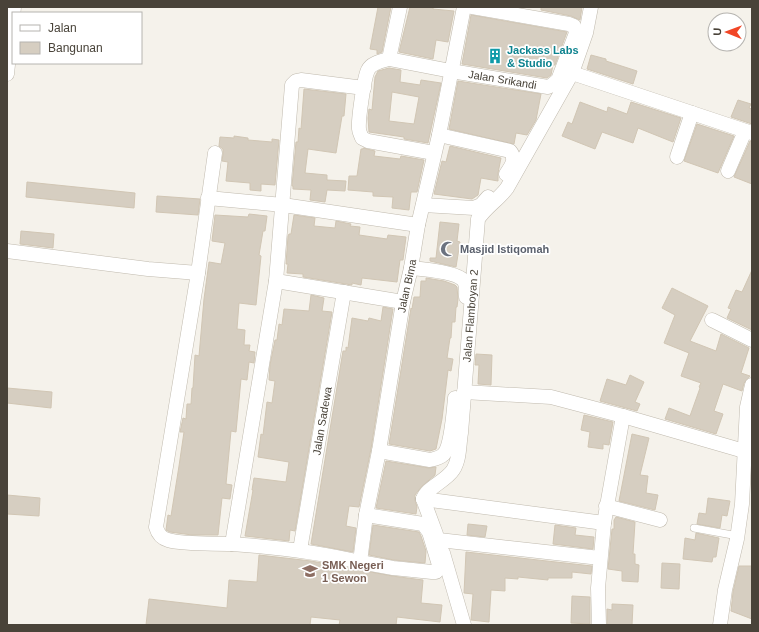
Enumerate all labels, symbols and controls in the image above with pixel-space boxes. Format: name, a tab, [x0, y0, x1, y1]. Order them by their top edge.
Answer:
legend	[12, 12, 142, 64]
north arrow	[707, 12, 747, 52]
text: Jalan	[48, 21, 77, 35]
text: U	[711, 28, 723, 36]
text: Bangunan	[48, 41, 103, 55]
place label: Jackass Labs & Studio	[507, 44, 579, 69]
building icon: Jackass Labs & Studio	[486, 47, 504, 65]
street label: Jalan Srikandi	[467, 68, 538, 91]
mosque icon: Masjid Istiqomah	[439, 240, 457, 258]
place label: Masjid Istiqomah	[460, 243, 550, 255]
street label: Jalan Bima	[395, 258, 418, 314]
street label: Jalan Flamboyan 2	[461, 269, 480, 363]
street label: Jalan Sadewa	[310, 385, 334, 456]
place label: SMK Negeri 1 Sewon	[322, 559, 384, 584]
school or university icon: SMK Negeri 1 Sewon	[301, 562, 319, 580]

